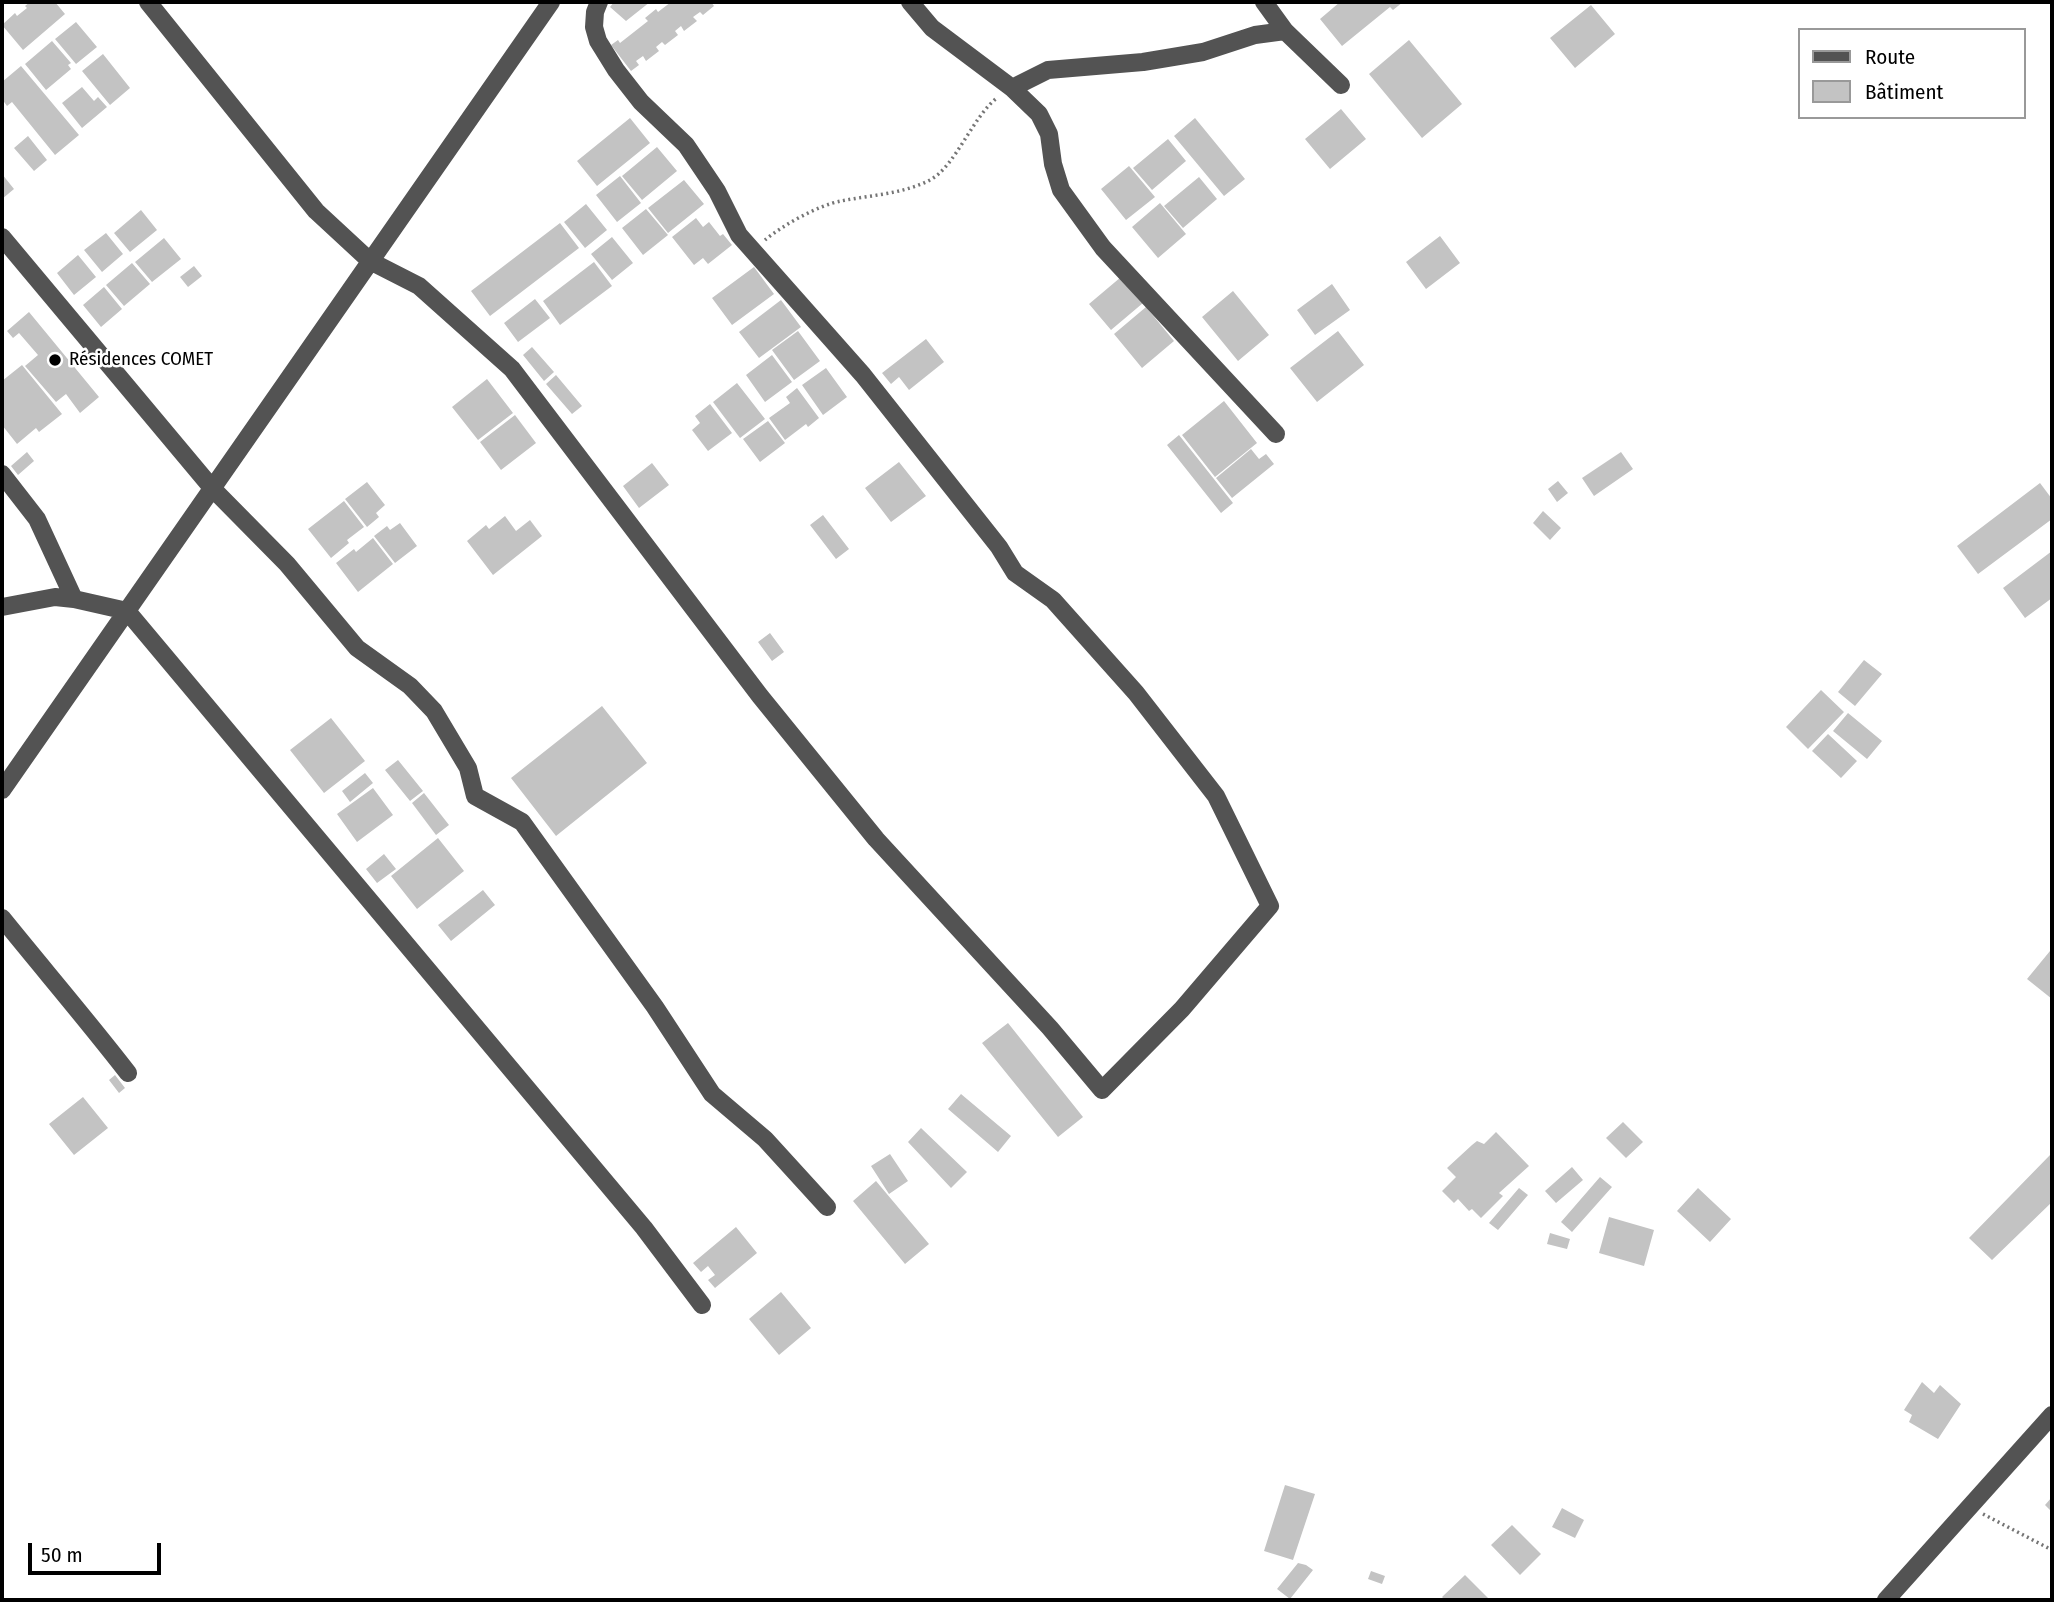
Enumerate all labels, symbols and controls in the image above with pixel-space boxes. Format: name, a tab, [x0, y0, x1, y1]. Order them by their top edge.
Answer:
legend	[1798, 28, 2026, 119]
text: Route	[1865, 44, 1915, 70]
text: Bâtiment	[1865, 79, 1943, 105]
place label: Résidences COMET	[69, 349, 213, 371]
marker: Résidences COMET	[47, 352, 63, 368]
scale bar	[32, 1528, 164, 1572]
text: 50 m	[41, 1542, 83, 1568]

